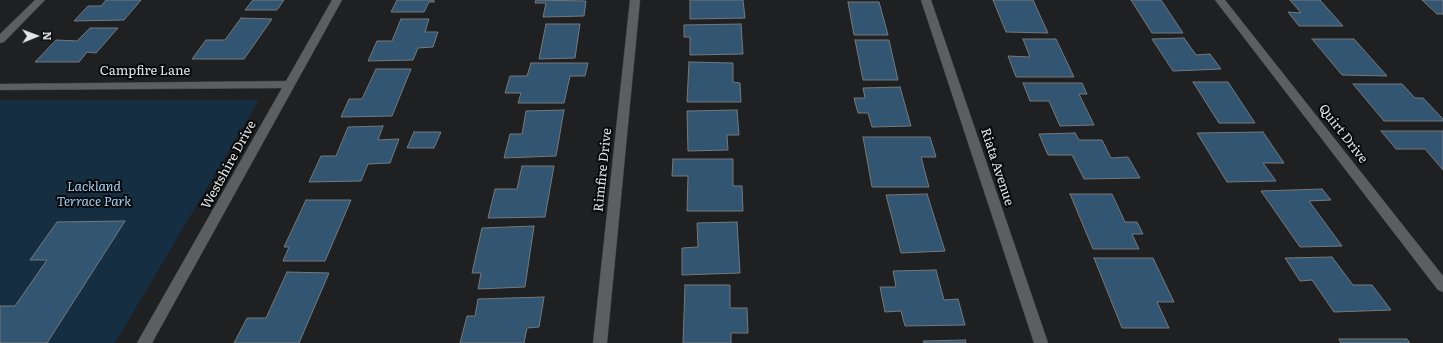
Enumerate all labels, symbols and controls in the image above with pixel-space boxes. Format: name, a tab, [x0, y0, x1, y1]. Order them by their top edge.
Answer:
north arrow	[16, 16, 56, 56]
text: N	[40, 31, 56, 41]
street label: Campfire Lane	[100, 63, 190, 79]
street label: Quirt Drive	[1315, 101, 1371, 167]
street label: Westshire Drive	[198, 118, 260, 212]
street label: Riata Avenue	[977, 126, 1017, 208]
street label: Rimfire Drive	[591, 127, 615, 213]
park label: Lackland Terrace Park	[57, 179, 131, 210]

